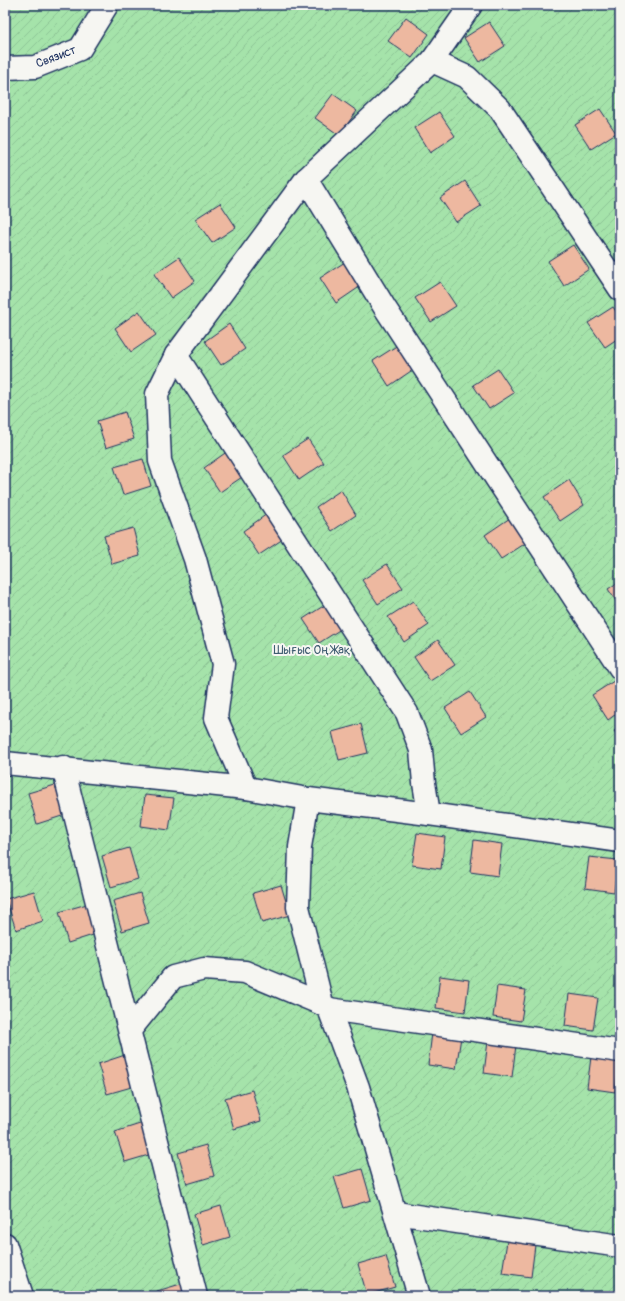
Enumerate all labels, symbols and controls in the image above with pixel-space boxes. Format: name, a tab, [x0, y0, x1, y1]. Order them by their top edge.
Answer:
street label: Связист	[34, 42, 78, 72]
park label: Шығыс Оң Жақ	[274, 643, 351, 658]

